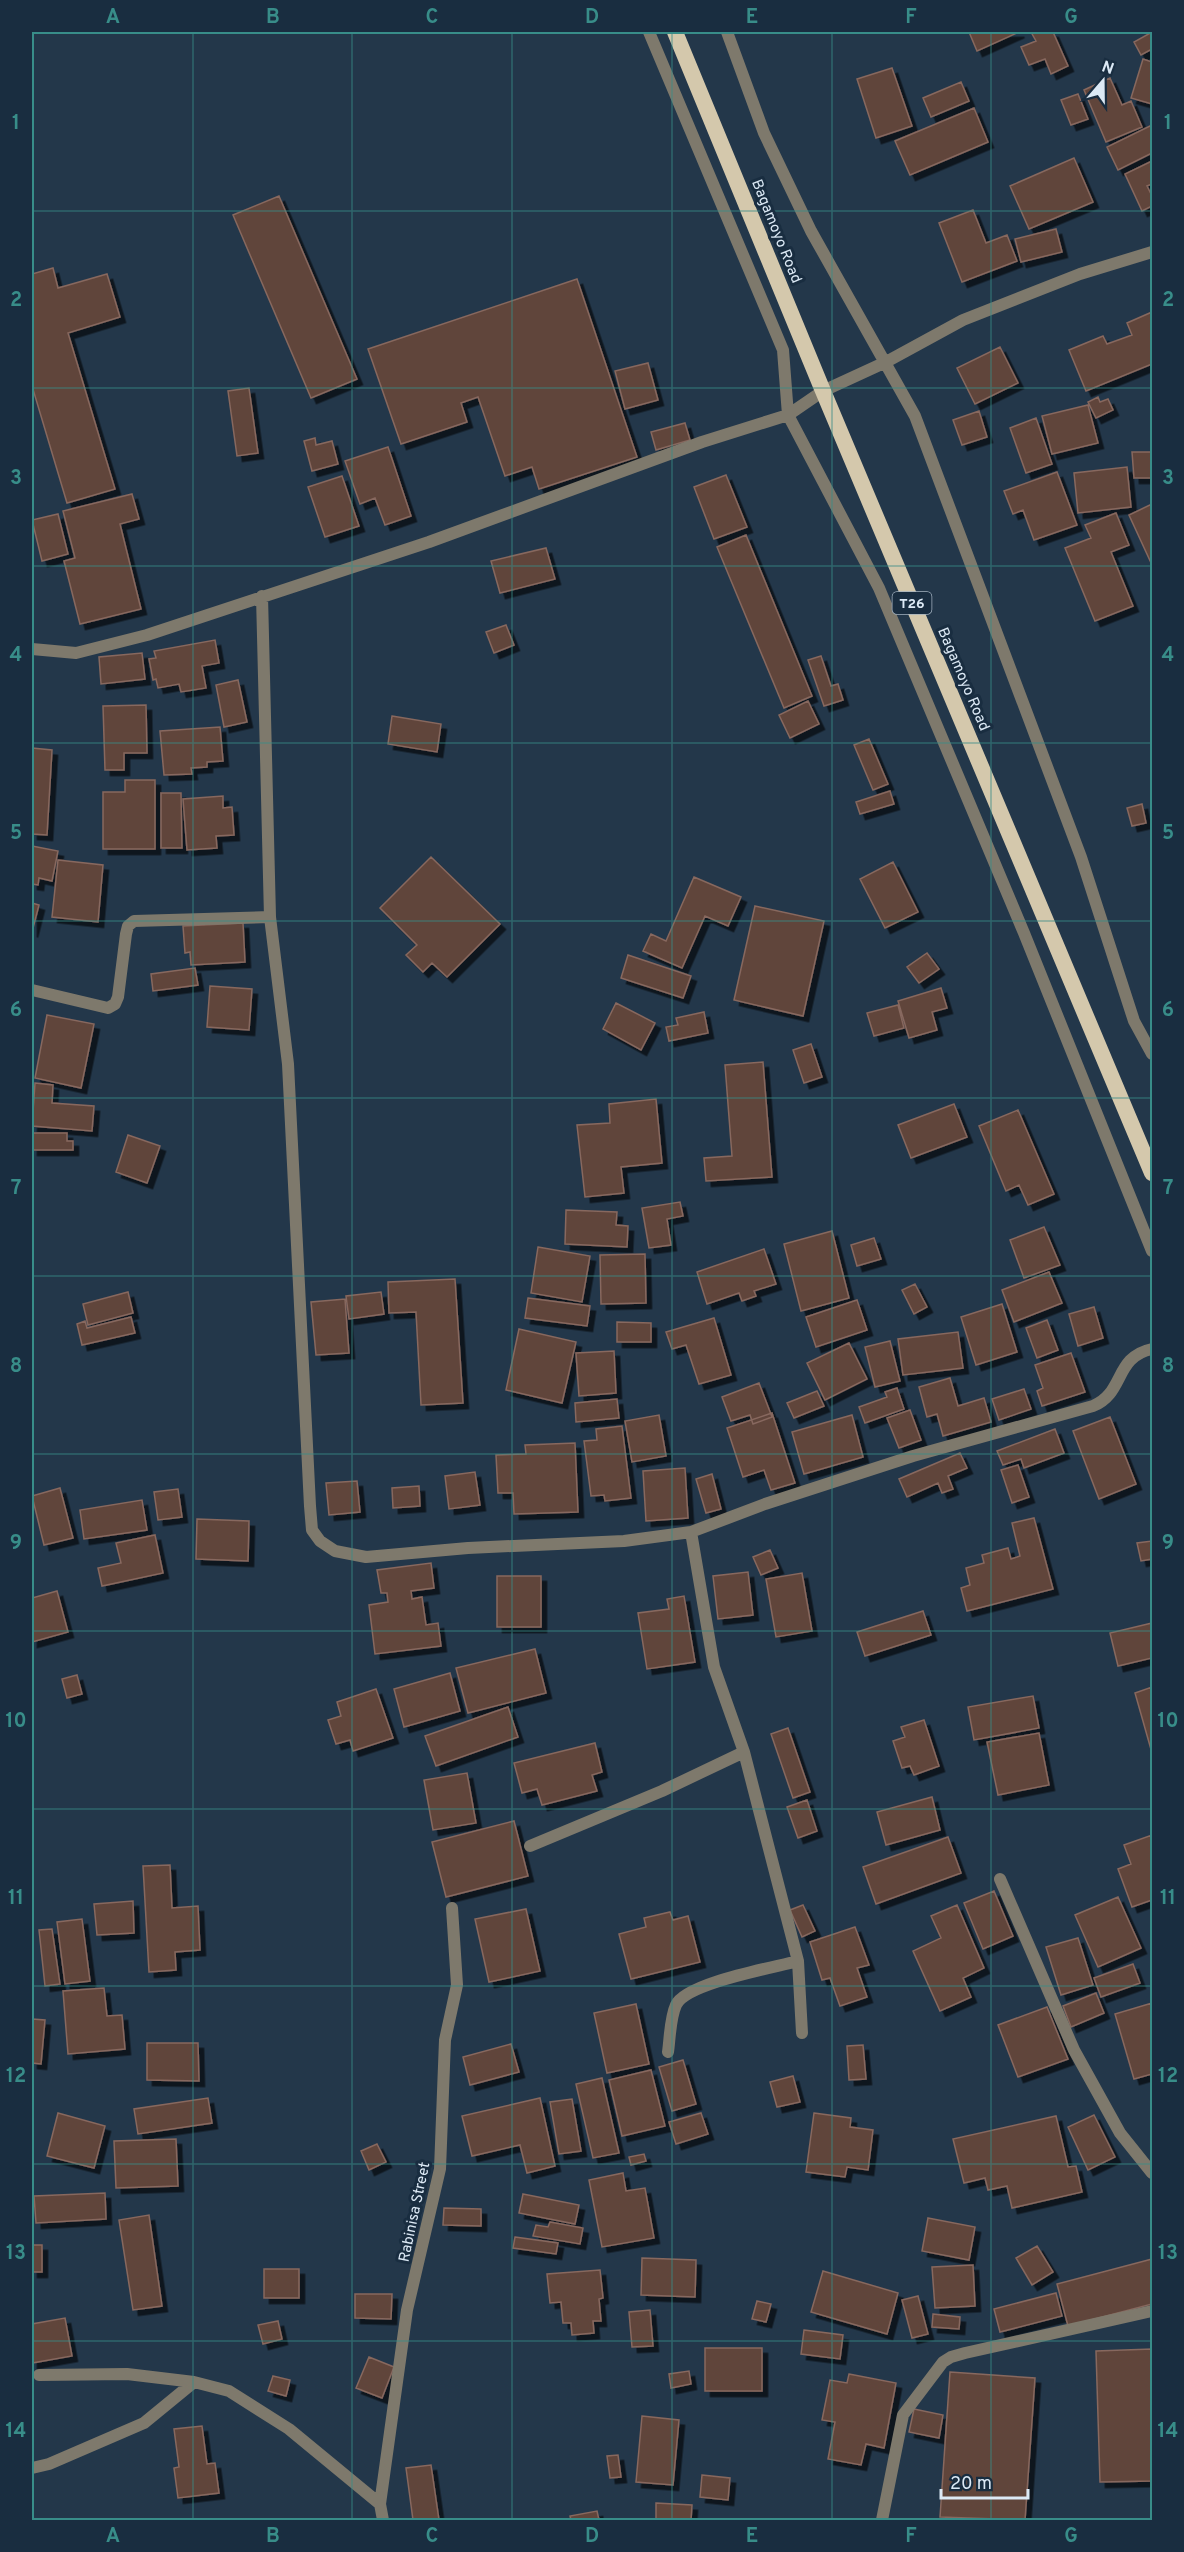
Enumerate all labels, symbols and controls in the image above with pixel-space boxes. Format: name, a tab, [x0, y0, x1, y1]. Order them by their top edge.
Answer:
text: A	[106, 5, 120, 31]
text: B	[266, 5, 280, 31]
text: C	[426, 5, 438, 31]
text: D	[585, 5, 599, 31]
text: E	[746, 5, 758, 31]
text: F	[905, 5, 917, 31]
text: G	[1064, 5, 1078, 31]
north arrow	[1073, 51, 1133, 111]
text: N	[1099, 57, 1116, 80]
text: 1	[12, 111, 20, 137]
text: 1	[1164, 111, 1172, 137]
street label: Bagamoyo Road	[746, 177, 805, 286]
text: 2	[10, 288, 22, 314]
text: 2	[1162, 288, 1174, 314]
text: 3	[10, 466, 22, 492]
text: 3	[1162, 466, 1174, 492]
road number: T26	[892, 592, 932, 614]
street label: Bagamoyo Road	[932, 625, 993, 734]
text: 4	[10, 643, 22, 669]
text: 4	[1162, 643, 1174, 669]
text: 5	[10, 821, 22, 847]
text: 5	[1162, 821, 1174, 847]
text: 6	[10, 998, 22, 1024]
text: 6	[1162, 998, 1174, 1024]
text: 7	[11, 1176, 21, 1202]
text: 7	[1163, 1176, 1173, 1202]
text: 8	[10, 1354, 22, 1380]
text: 8	[1162, 1354, 1174, 1380]
text: 9	[10, 1531, 22, 1557]
text: 9	[1162, 1531, 1174, 1557]
text: 10	[5, 1709, 27, 1735]
text: 10	[1157, 1709, 1179, 1735]
text: 11	[8, 1886, 24, 1912]
text: 11	[1160, 1886, 1176, 1912]
text: 12	[6, 2064, 26, 2090]
text: 12	[1158, 2064, 1178, 2090]
street label: Rabinisa Street	[396, 2161, 435, 2264]
text: 13	[6, 2241, 26, 2267]
text: 13	[1158, 2241, 1178, 2267]
text: 14	[6, 2419, 26, 2445]
text: 14	[1158, 2419, 1178, 2445]
scale bar	[941, 2462, 1028, 2500]
text: 20 m	[950, 2473, 992, 2496]
text: A	[106, 2524, 120, 2550]
text: B	[266, 2524, 280, 2550]
text: C	[426, 2524, 438, 2550]
text: D	[585, 2524, 599, 2550]
text: E	[746, 2524, 758, 2550]
text: F	[905, 2524, 917, 2550]
text: G	[1064, 2524, 1078, 2550]

